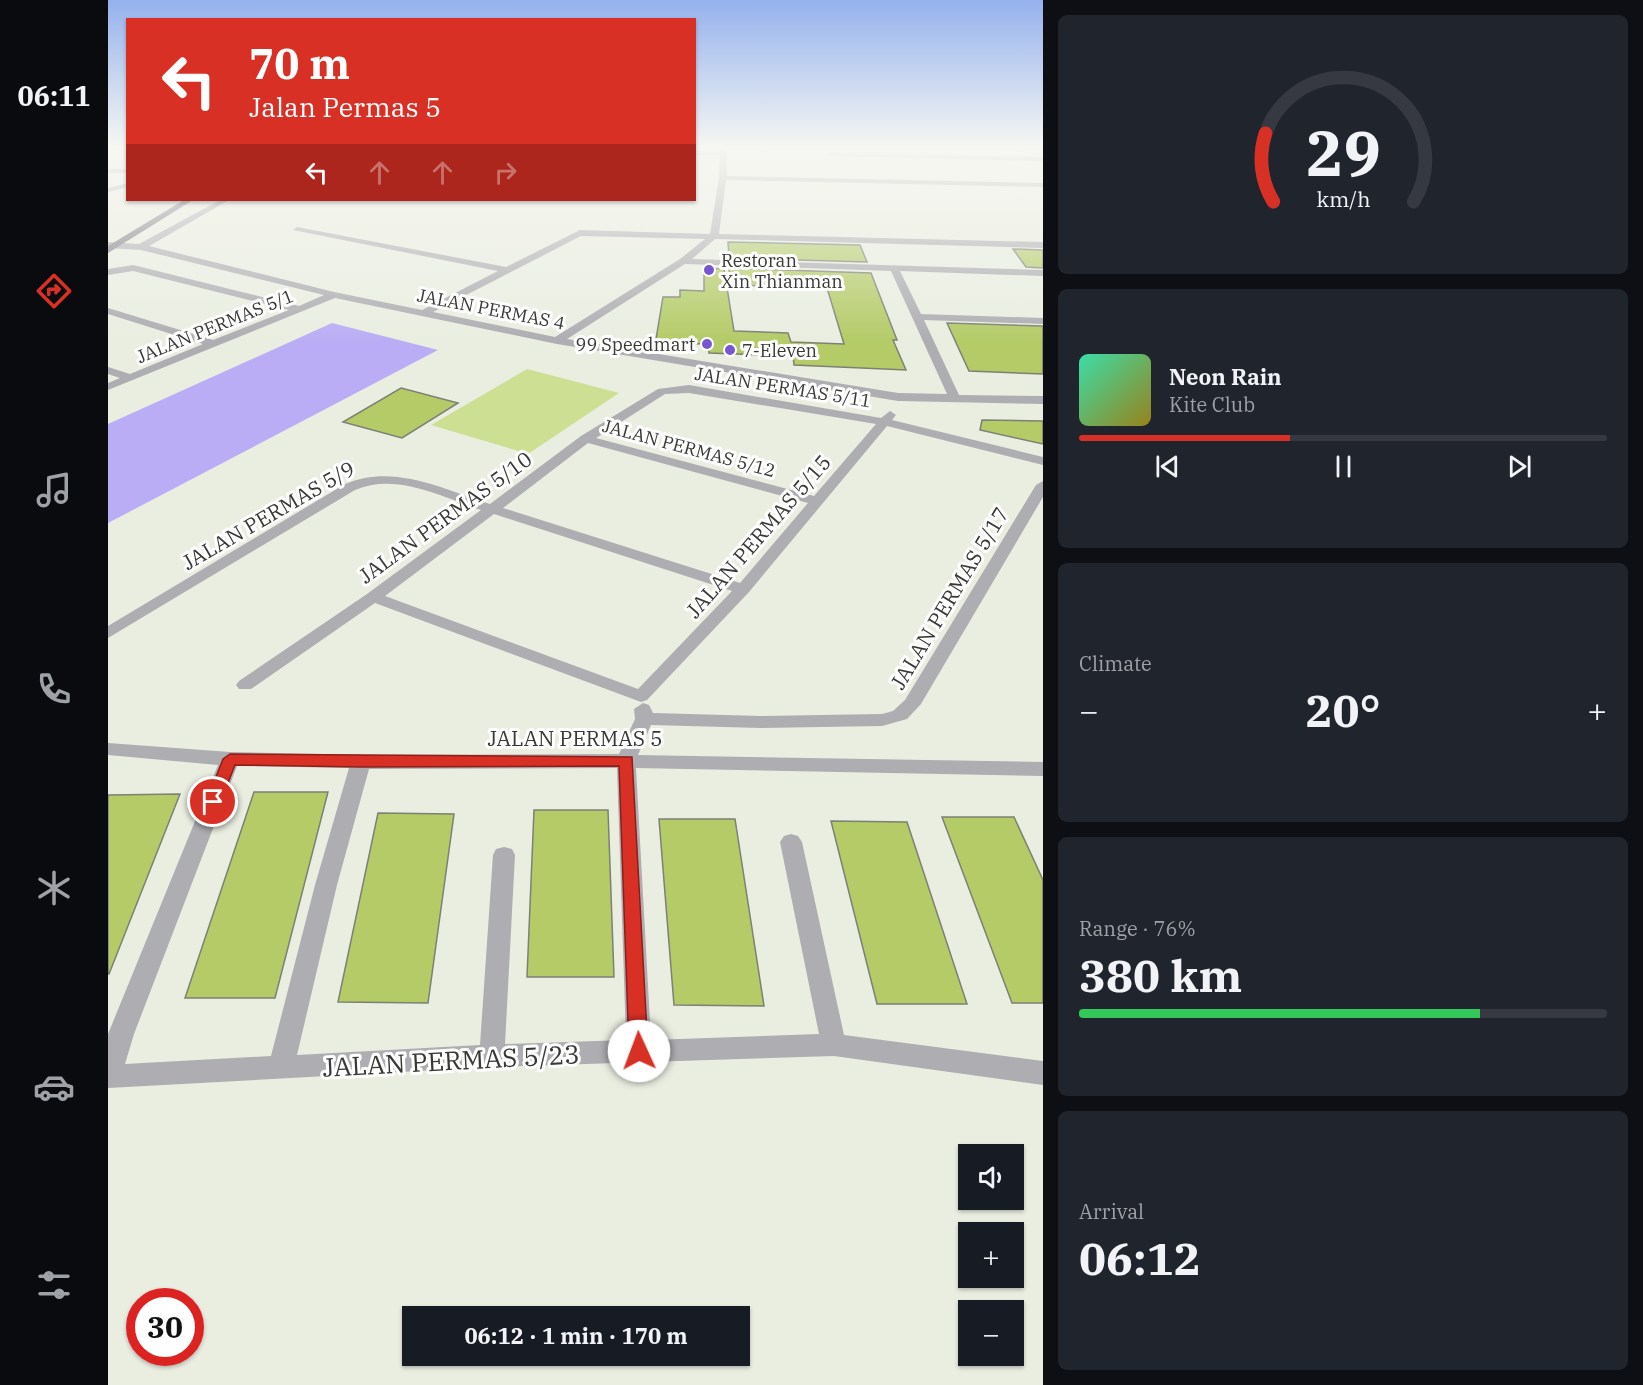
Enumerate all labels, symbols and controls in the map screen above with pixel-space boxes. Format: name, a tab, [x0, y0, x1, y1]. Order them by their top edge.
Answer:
text: 70 m	[249, 36, 350, 91]
icon: left	[150, 42, 228, 120]
text: 06:11	[18, 78, 90, 113]
text: Jalan Permas 5	[249, 89, 441, 124]
text: 29	[1306, 112, 1380, 193]
icon: left	[300, 156, 333, 189]
icon: ahead	[363, 156, 396, 189]
icon: ahead	[426, 156, 459, 189]
icon: right	[489, 156, 522, 189]
text: km/h	[1316, 185, 1370, 213]
place label: Restoran Xin Thianman	[721, 249, 843, 293]
marker: Restoran Xin Thianman	[702, 263, 716, 277]
icon: directions	[33, 270, 75, 312]
street label: JALAN PERMAS 4	[415, 283, 567, 335]
street label: JALAN PERMAS 5/1	[133, 284, 297, 368]
place label: 99 Speedmart	[576, 333, 695, 356]
marker: 99 Speedmart	[700, 337, 714, 351]
place label: 7-Eleven	[742, 339, 817, 362]
marker: 7-Eleven	[723, 343, 737, 357]
street label: JALAN PERMAS 5/11	[693, 362, 873, 412]
text: Neon Rain	[1169, 362, 1282, 391]
text: Kite Club	[1169, 391, 1255, 418]
street label: JALAN PERMAS 5/12	[600, 414, 778, 482]
street label: JALAN PERMAS 5/10	[353, 445, 537, 589]
street label: JALAN PERMAS 5/15	[679, 448, 837, 624]
icon: previous	[1151, 450, 1184, 483]
icon: pause	[1327, 450, 1360, 483]
icon: next	[1503, 450, 1536, 483]
street label: JALAN PERMAS 5/9	[176, 454, 360, 576]
icon: music	[33, 469, 75, 511]
street label: JALAN PERMAS 5/17	[883, 502, 1015, 694]
text: Climate	[1079, 650, 1152, 677]
icon: phone	[33, 668, 75, 710]
text: 20°	[1305, 681, 1381, 739]
text: −	[1079, 689, 1099, 732]
text: +	[1587, 689, 1607, 732]
street label: JALAN PERMAS 5	[487, 724, 663, 752]
pin	[187, 776, 238, 827]
icon: arrive	[196, 785, 229, 818]
icon: climate	[33, 867, 75, 909]
text: Range · 76%	[1079, 915, 1196, 942]
text: 380 km	[1079, 946, 1242, 1004]
position arrow	[607, 1019, 671, 1083]
street label: JALAN PERMAS 5/23	[322, 1036, 580, 1084]
icon: car	[33, 1066, 75, 1108]
map controls	[958, 1144, 1024, 1366]
button: sound	[958, 1144, 1024, 1210]
text: Arrival	[1079, 1198, 1144, 1225]
button: +	[958, 1222, 1024, 1288]
text: 06:12	[1079, 1229, 1201, 1287]
icon: filters	[33, 1264, 75, 1306]
speed limit sign: 30	[126, 1288, 204, 1366]
button: −	[958, 1300, 1024, 1366]
text: 06:12 · 1 min · 170 m	[464, 1321, 688, 1350]

